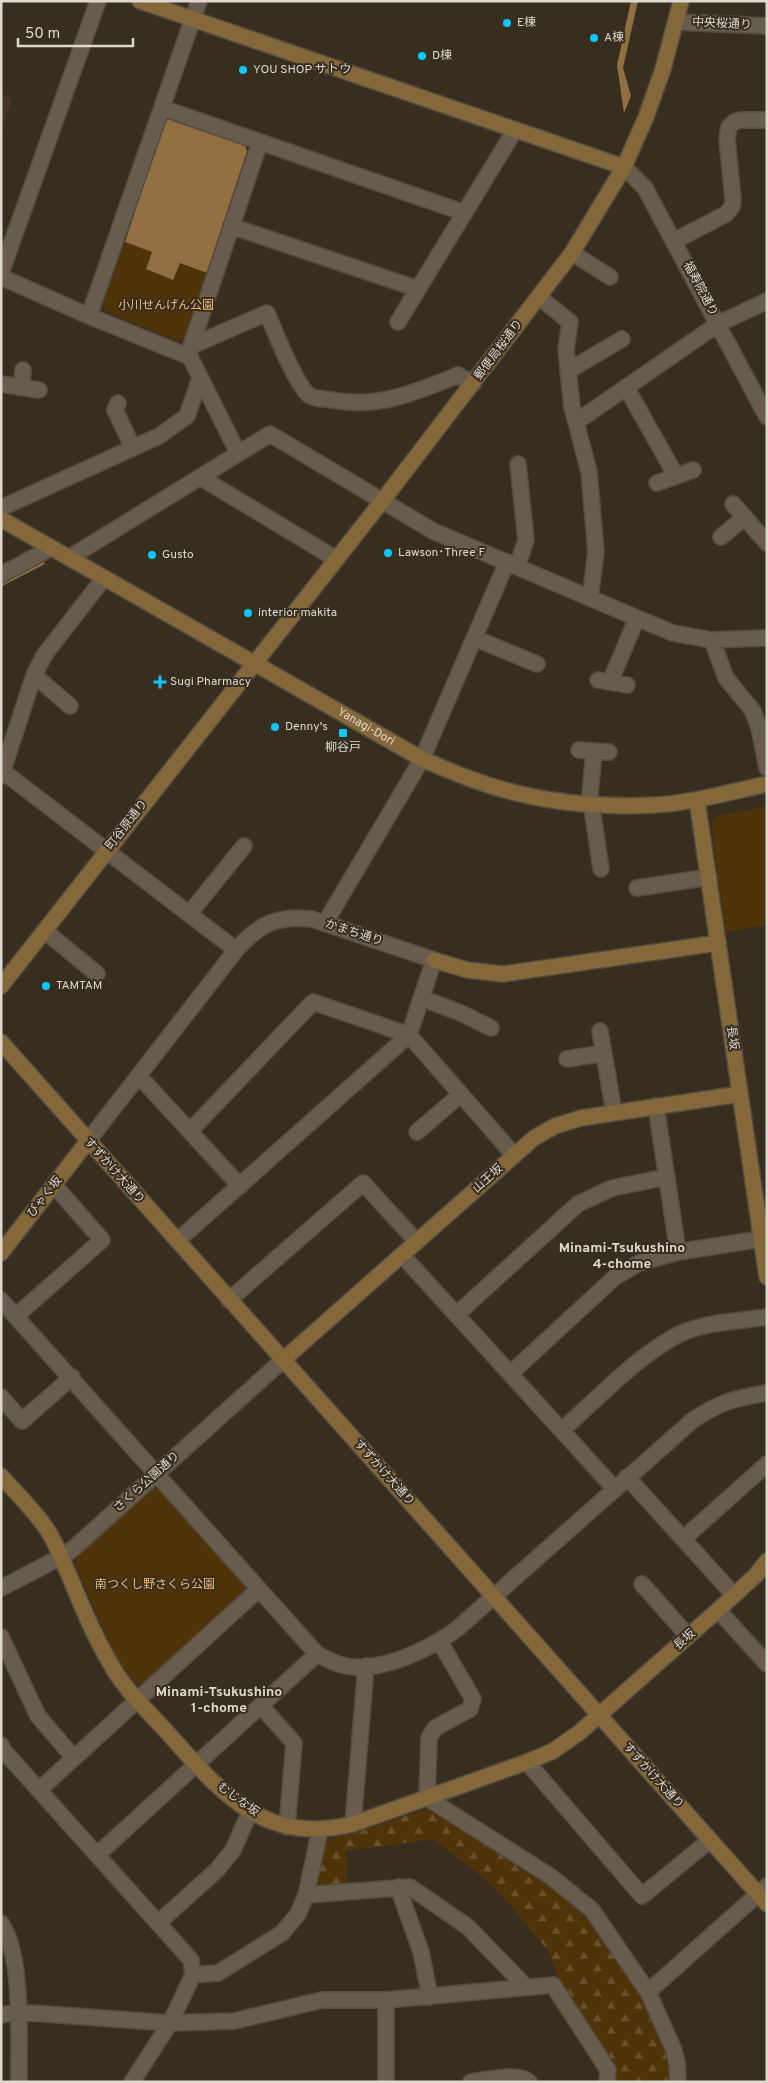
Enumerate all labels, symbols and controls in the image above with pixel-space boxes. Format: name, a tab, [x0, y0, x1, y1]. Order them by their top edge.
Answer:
street label: 中央桜通り	[692, 14, 752, 34]
scale bar	[18, 15, 132, 47]
place label: E棟	[517, 15, 536, 31]
marker: E棟	[501, 17, 513, 29]
text: 50 m	[25, 25, 60, 44]
place label: A棟	[604, 30, 624, 46]
marker: A棟	[588, 32, 600, 44]
place label: D棟	[432, 48, 452, 64]
marker: D棟	[416, 50, 428, 62]
place label: YOU SHOP サトウ	[253, 62, 351, 78]
marker: YOU SHOP サトウ	[237, 64, 249, 76]
street label: 福寿院通り	[679, 259, 721, 319]
park label: 小川せんげん公園	[118, 298, 214, 314]
street label: 郵便局桜通り	[471, 316, 527, 384]
place label: Lawson･Three F	[398, 545, 486, 561]
place label: Gusto	[162, 547, 194, 563]
marker: Lawson･Three F	[382, 547, 394, 559]
marker: Gusto	[146, 549, 158, 561]
place label: interior makita	[258, 605, 337, 621]
marker: interior makita	[242, 607, 254, 619]
place label: Sugi Pharmacy	[170, 674, 251, 690]
marker: Sugi Pharmacy	[154, 676, 166, 688]
street label: Yanagi-Dori	[334, 704, 397, 750]
place label: Denny's	[285, 719, 328, 735]
marker: Denny's	[269, 721, 281, 733]
marker: 柳谷戸	[337, 727, 349, 739]
place label: 柳谷戸	[325, 740, 361, 756]
street label: 町谷原通り	[102, 796, 152, 854]
street label: かまち通り	[323, 916, 385, 950]
place label: TAMTAM	[56, 978, 102, 994]
marker: TAMTAM	[40, 980, 52, 992]
street label: 長坂	[722, 1025, 742, 1051]
street label: すずかけ大通り	[80, 1134, 148, 1208]
street label: 山王坂	[469, 1161, 507, 1197]
street label: びゃく坂	[24, 1173, 66, 1221]
district label: Minami-Tsukushino 4-chome	[559, 1240, 685, 1273]
street label: すずかけ大通り	[350, 1436, 418, 1510]
street label: さくら公園通り	[110, 1448, 184, 1516]
park label: 南つくし野さくら公園	[95, 1577, 215, 1593]
street label: 長坂	[671, 1626, 699, 1654]
district label: Minami-Tsukushino 1-chome	[156, 1684, 282, 1717]
street label: すずかけ大通り	[619, 1739, 687, 1813]
street label: むじな坂	[214, 1779, 262, 1821]

